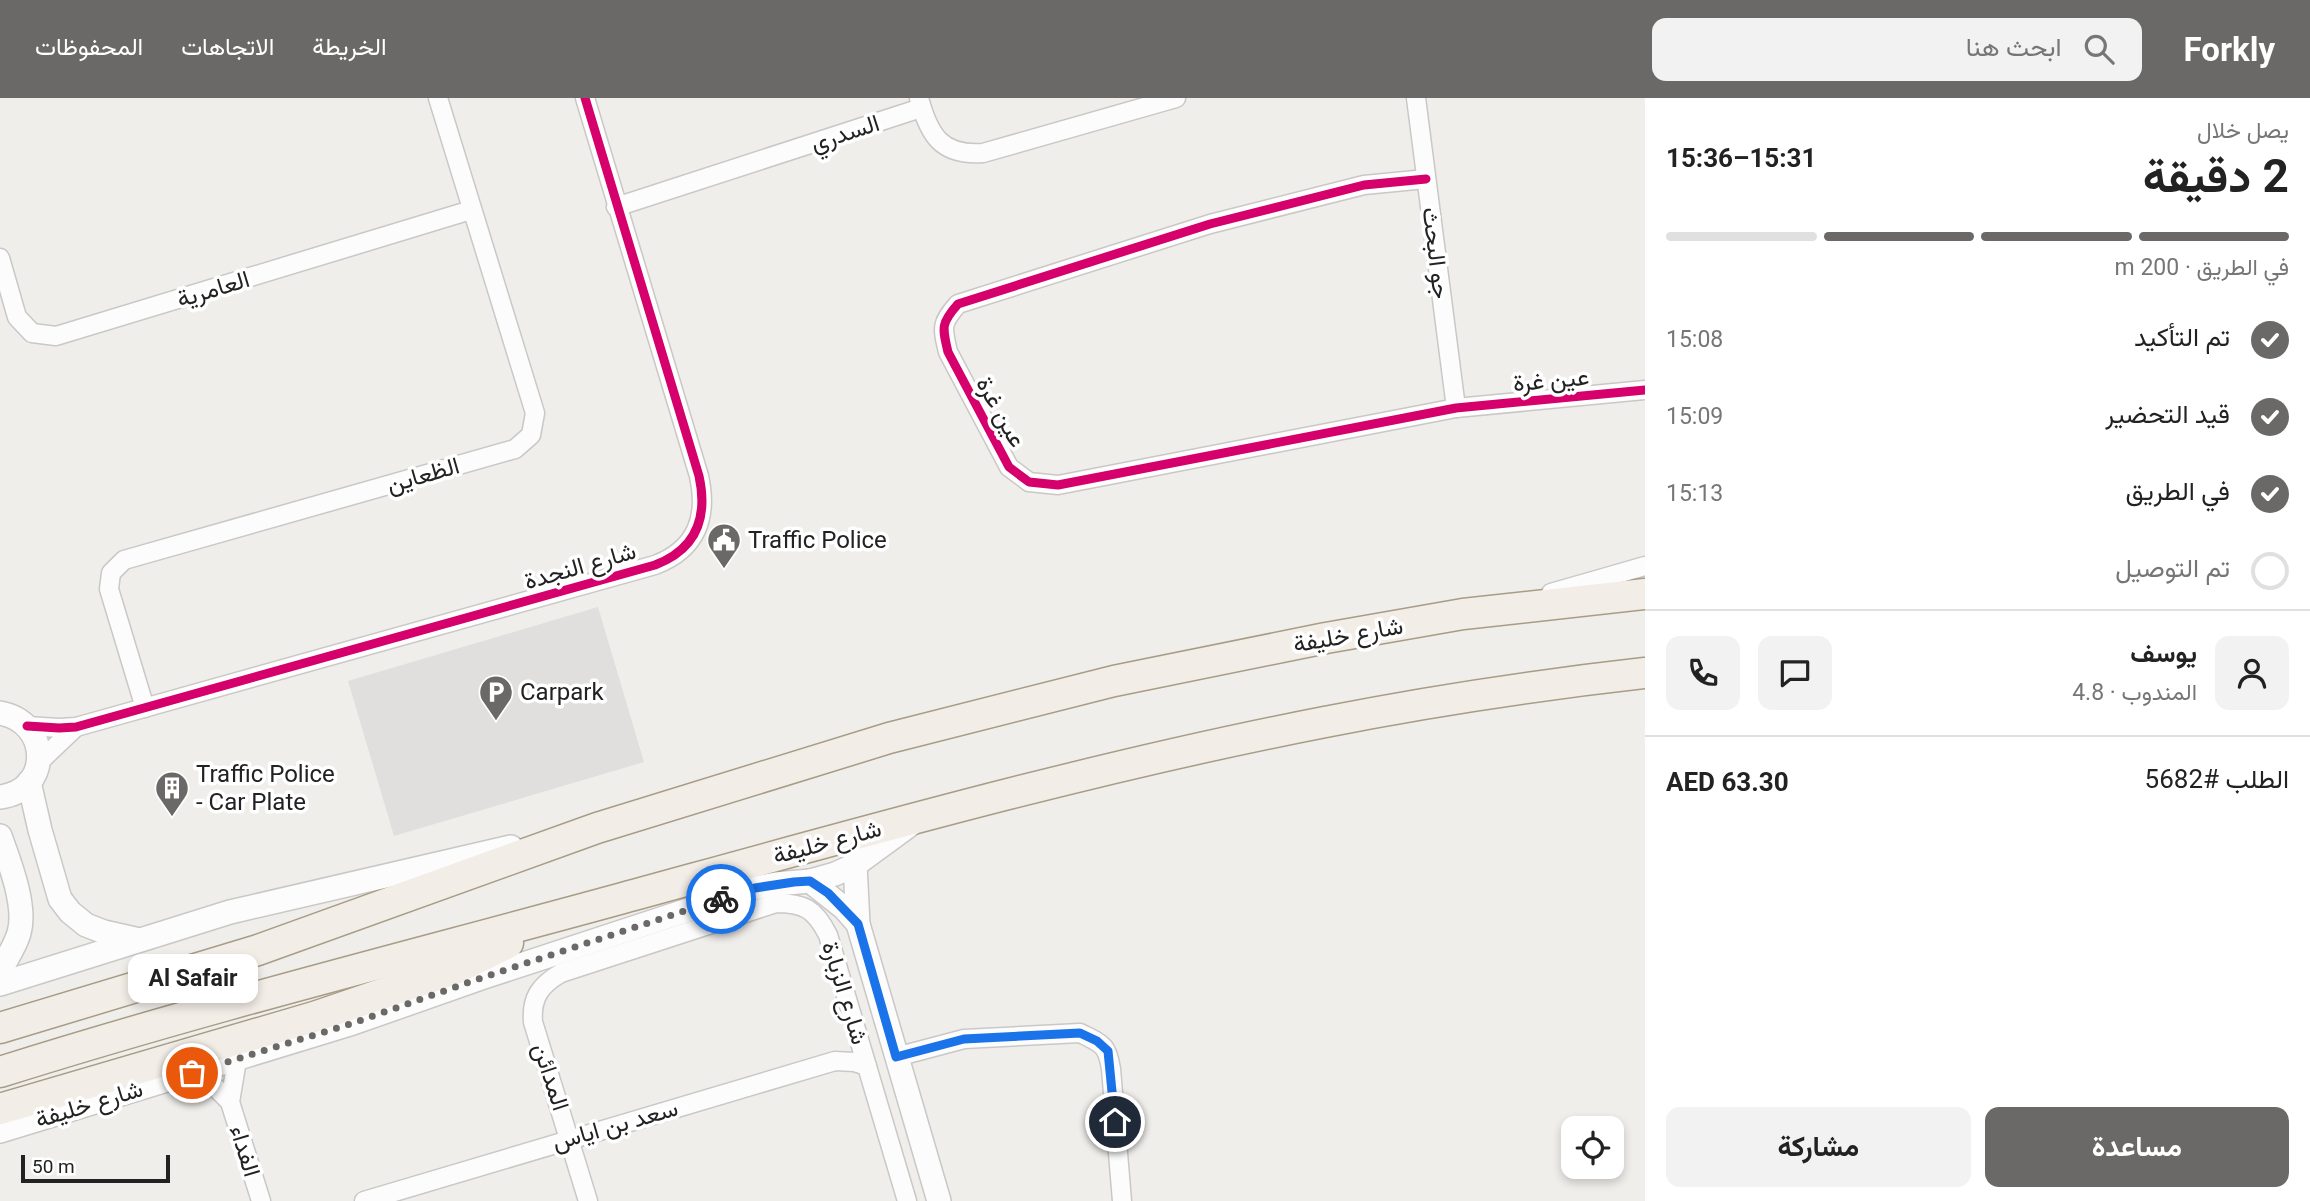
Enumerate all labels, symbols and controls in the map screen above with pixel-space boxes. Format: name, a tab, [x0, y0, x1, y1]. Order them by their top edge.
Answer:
search box	[1652, 18, 2142, 81]
icon: search	[2080, 30, 2118, 68]
text: Forkly	[2184, 30, 2275, 69]
text: ابحث هنا	[1966, 32, 2062, 62]
text: المحفوظات	[35, 33, 143, 61]
text: الاتجاهات	[181, 33, 274, 61]
text: الخريطة	[312, 33, 387, 61]
street label: السدري	[807, 109, 884, 162]
text: يصل خلال	[2197, 117, 2289, 144]
text: 15:31–15:36	[1666, 143, 1816, 173]
text: 2 دقيقة	[2143, 149, 2289, 203]
street label: جو البحث	[1415, 206, 1456, 301]
text: في الطريق · 200 m	[2115, 254, 2289, 281]
street label: العامرية	[173, 265, 253, 314]
icon: check	[2251, 321, 2289, 359]
text: تم التأكيد	[2134, 322, 2230, 352]
text: 15:08	[1666, 326, 1723, 353]
street label: عين غرة	[1512, 363, 1590, 398]
street label: عين غرة	[969, 372, 1032, 453]
icon: check	[2251, 398, 2289, 436]
text: قيد التحضير	[2105, 399, 2230, 429]
text: 15:09	[1666, 403, 1723, 430]
street label: الظعاين	[383, 451, 463, 499]
icon: check	[2251, 475, 2289, 513]
text: في الطريق	[2126, 476, 2230, 506]
text: 15:13	[1666, 480, 1723, 507]
public building icon: Traffic Police	[705, 521, 743, 570]
place label: Traffic Police	[748, 526, 887, 554]
street label: شارع النجدة	[521, 537, 640, 597]
text: تم التوصيل	[2115, 553, 2230, 583]
street label: شارع خليفة	[1291, 612, 1405, 660]
button: phone	[1666, 636, 1740, 710]
button: chat	[1758, 636, 1832, 710]
button: person	[2215, 636, 2289, 710]
text: يوسف	[2130, 638, 2197, 668]
parking icon: Carpark	[477, 673, 515, 722]
place label: Carpark	[520, 678, 604, 706]
text: المندوب · 4.8	[2072, 679, 2197, 706]
place label: Traffic Police - Car Plate	[196, 760, 335, 816]
text: الطلب #5682	[2145, 764, 2289, 794]
text: AED 63.30	[1666, 767, 1789, 797]
building icon: Traffic Police - Car Plate	[153, 769, 191, 818]
street label: شارع خليفة	[770, 814, 885, 872]
courier	[686, 864, 756, 934]
icon: bike	[702, 880, 740, 918]
street label: شارع الزبارة	[814, 938, 874, 1048]
callout: Al Safair	[127, 954, 257, 1003]
text: Al Safair	[149, 965, 237, 992]
street label: المدائن	[527, 1040, 575, 1114]
pin	[162, 1043, 222, 1103]
icon: bag	[173, 1054, 211, 1092]
street label: شارع خليفة	[32, 1074, 147, 1136]
pin	[1085, 1092, 1145, 1152]
street label: سعد بن اياس	[549, 1094, 681, 1156]
icon: home	[1096, 1103, 1134, 1141]
button: مشاركة	[1666, 1107, 1971, 1187]
button: مساعدة	[1985, 1107, 2289, 1187]
map controls	[1561, 1116, 1624, 1179]
button: locate	[1561, 1116, 1624, 1179]
street label: الفداء	[224, 1122, 266, 1180]
scale bar	[21, 1152, 170, 1184]
text: 50 m	[32, 1155, 75, 1178]

